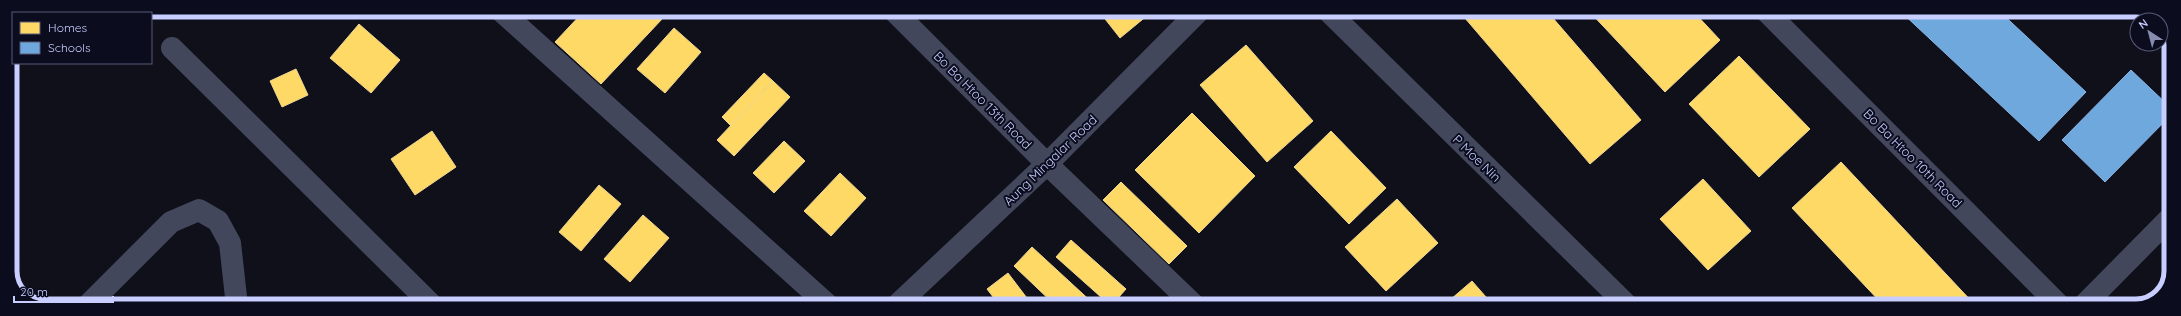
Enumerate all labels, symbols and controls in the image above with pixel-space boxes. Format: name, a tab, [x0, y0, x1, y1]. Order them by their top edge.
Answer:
legend	[12, 12, 152, 64]
north arrow	[2129, 12, 2169, 52]
text: N	[2136, 16, 2151, 32]
text: Homes	[48, 20, 88, 35]
text: Schools	[48, 40, 91, 55]
street label: Bo Ba Htoo 13th Road	[931, 48, 1035, 152]
street label: Bo Ba Htoo 10th Road	[1860, 105, 1966, 211]
street label: Aung Mingalar Road	[1000, 111, 1100, 209]
street label: P Moe Nin	[1450, 131, 1504, 185]
scale bar	[14, 278, 113, 304]
text: 20 m	[20, 284, 48, 299]

